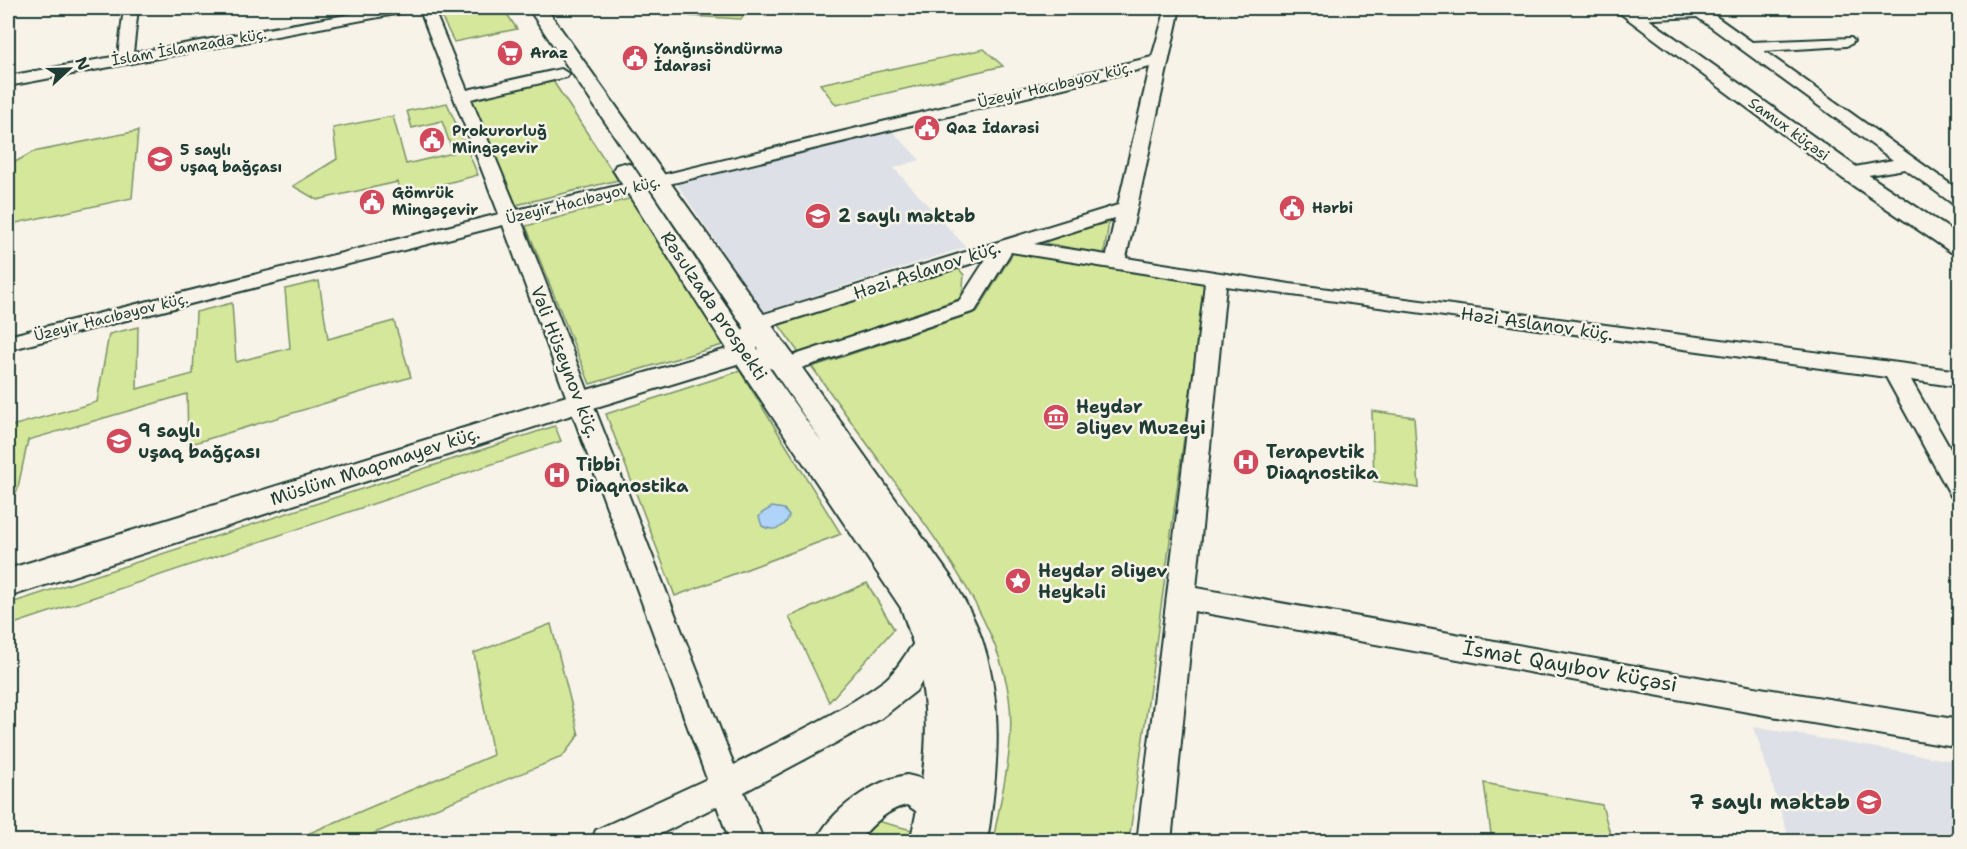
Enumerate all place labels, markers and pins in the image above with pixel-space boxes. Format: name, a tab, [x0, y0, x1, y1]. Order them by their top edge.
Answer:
supermarket icon: Araz	[495, 38, 525, 68]
place label: Yanğınsöndürmə İdarəsi	[654, 39, 783, 76]
place label: Araz	[530, 43, 568, 63]
public building icon: Yanğınsöndürmə İdarəsi	[620, 43, 650, 73]
public building icon: Qaz İdarəsi	[912, 113, 942, 143]
place label: Qaz İdarəsi	[946, 118, 1039, 138]
place label: Prokurorluğ Mingəçevir	[452, 121, 547, 158]
public building icon: Prokurorluğ Mingəçevir	[417, 125, 447, 155]
place label: 5 saylı uşaq bağçası	[180, 140, 282, 177]
school or university icon: 5 saylı uşaq bağçası	[145, 144, 175, 174]
place label: Gömrük Mingəçevir	[392, 183, 478, 220]
public building icon: Gömrük Mingəçevir	[357, 187, 387, 217]
public building icon: Hərbi	[1277, 193, 1307, 223]
place label: Hərbi	[1312, 198, 1353, 218]
school or university icon: 2 saylı məktəb	[803, 201, 833, 231]
place label: 2 saylı məktəb	[838, 204, 976, 228]
place label: Heydər Əliyev Muzeyi	[1076, 395, 1206, 440]
museum icon: Heydər Əliyev Muzeyi	[1041, 402, 1071, 432]
place label: 9 saylı uşaq bağçası	[138, 419, 261, 464]
school or university icon: 9 saylı uşaq bağçası	[104, 426, 134, 456]
place label: Terapevtik Diaqnostika	[1266, 440, 1379, 485]
hospital icon: Terapevtik Diaqnostika	[1231, 447, 1261, 477]
place label: Tibbi Diaqnostika	[576, 453, 689, 498]
hospital icon: Tibbi Diaqnostika	[542, 460, 572, 490]
place label: Heydər Əliyev Heykəli	[1038, 559, 1168, 604]
place icon: Heydər Əliyev Heykəli	[1003, 566, 1033, 596]
school or university icon: 7 saylı məktəb	[1854, 787, 1884, 817]
place label: 7 saylı məktəb	[1690, 788, 1850, 816]

